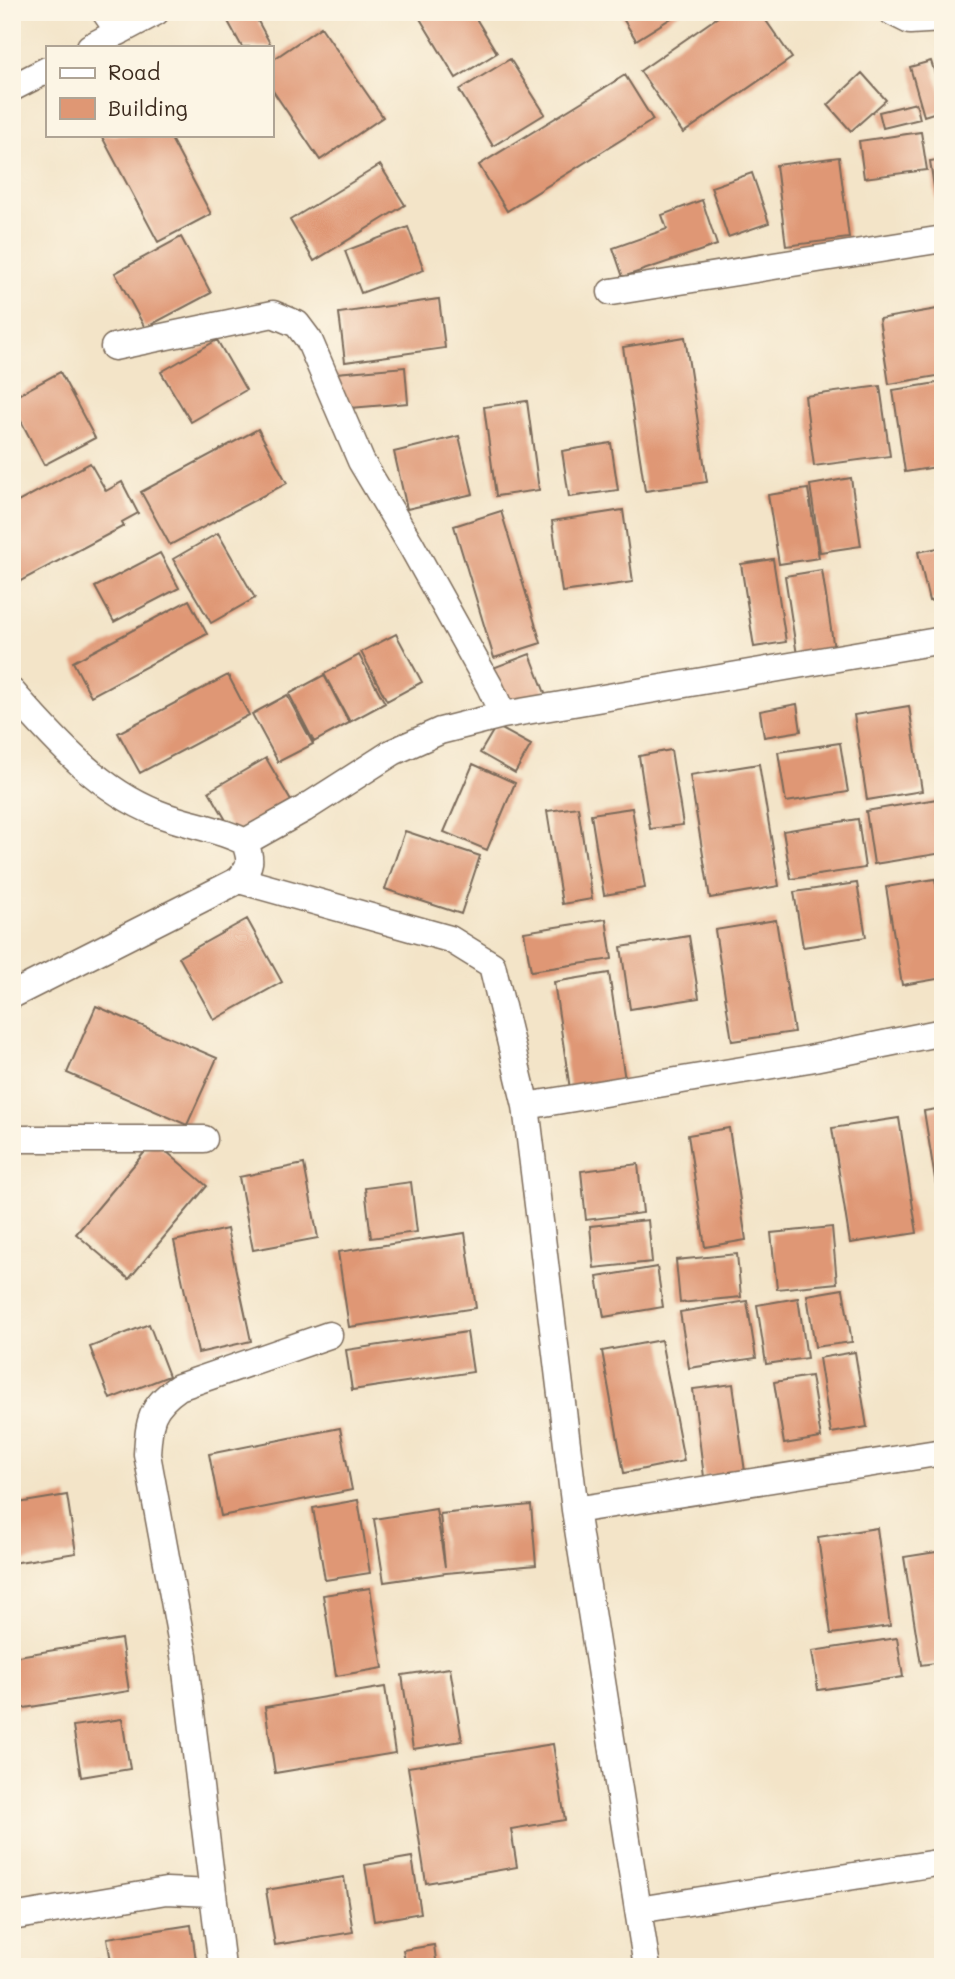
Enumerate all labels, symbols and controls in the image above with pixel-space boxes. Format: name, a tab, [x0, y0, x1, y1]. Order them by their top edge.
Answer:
legend	[46, 46, 273, 136]
text: Road	[108, 58, 160, 85]
text: Building	[108, 94, 188, 121]

